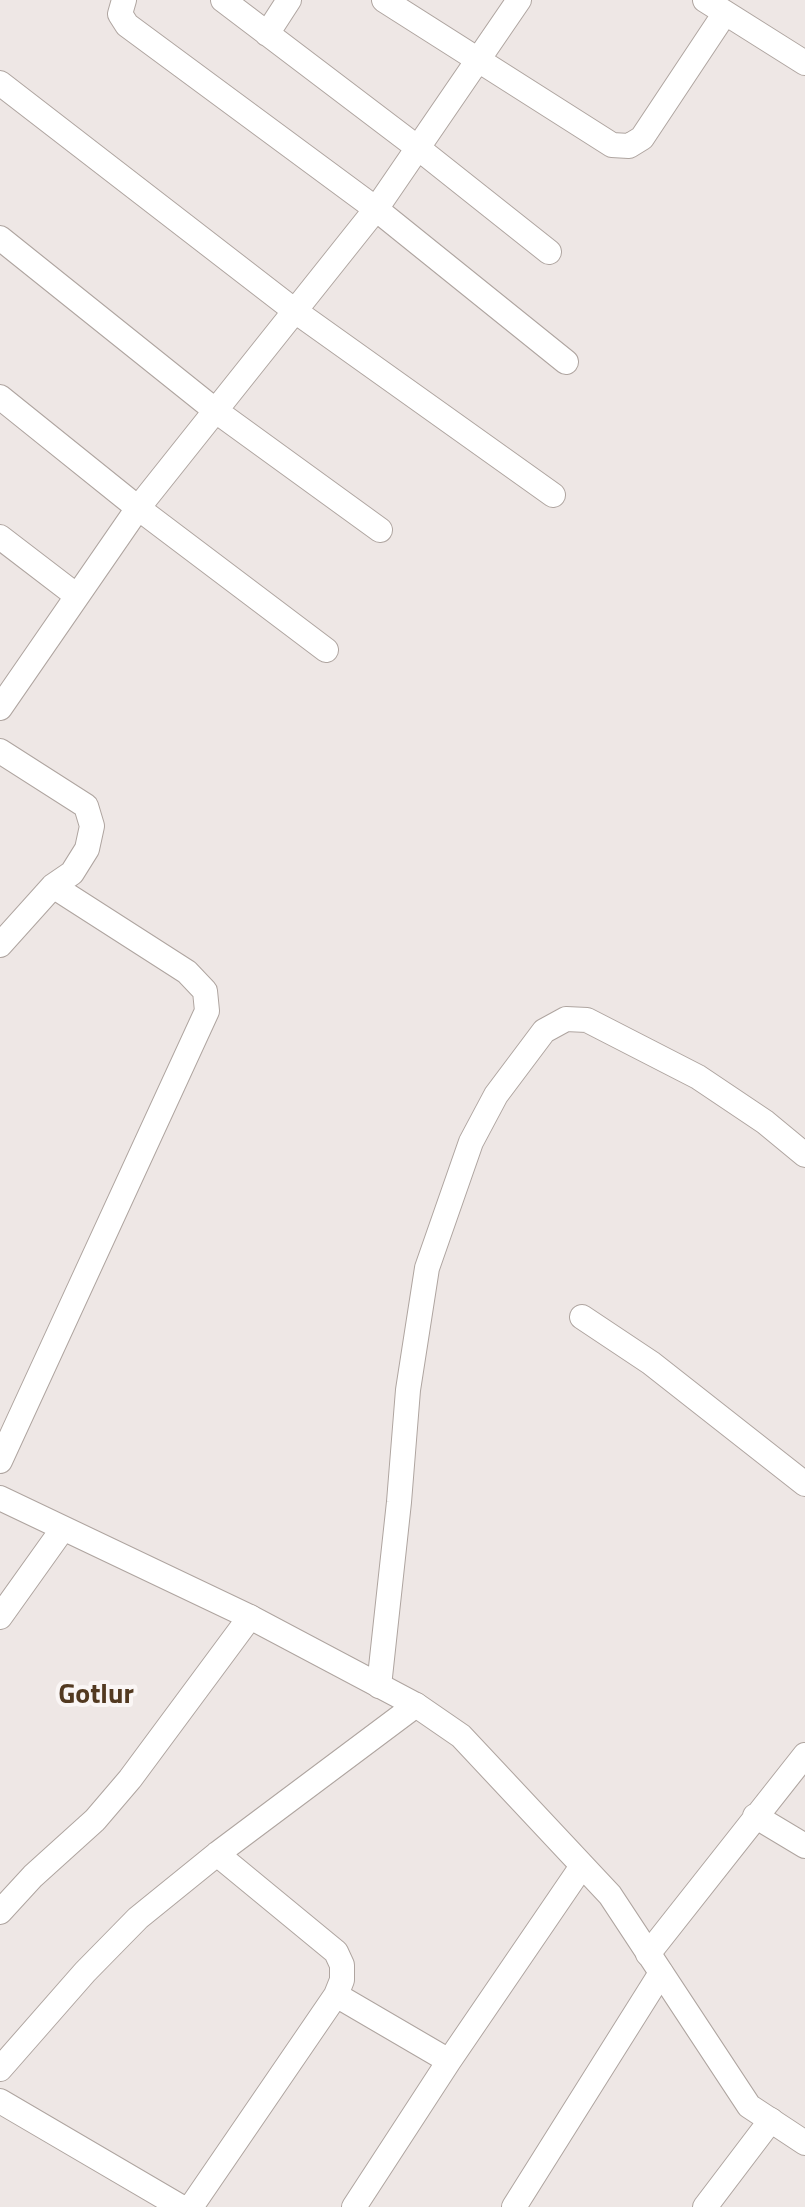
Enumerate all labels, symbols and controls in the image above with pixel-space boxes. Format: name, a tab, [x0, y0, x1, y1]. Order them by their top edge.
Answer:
district label: Gotlur	[58, 1679, 134, 1713]

